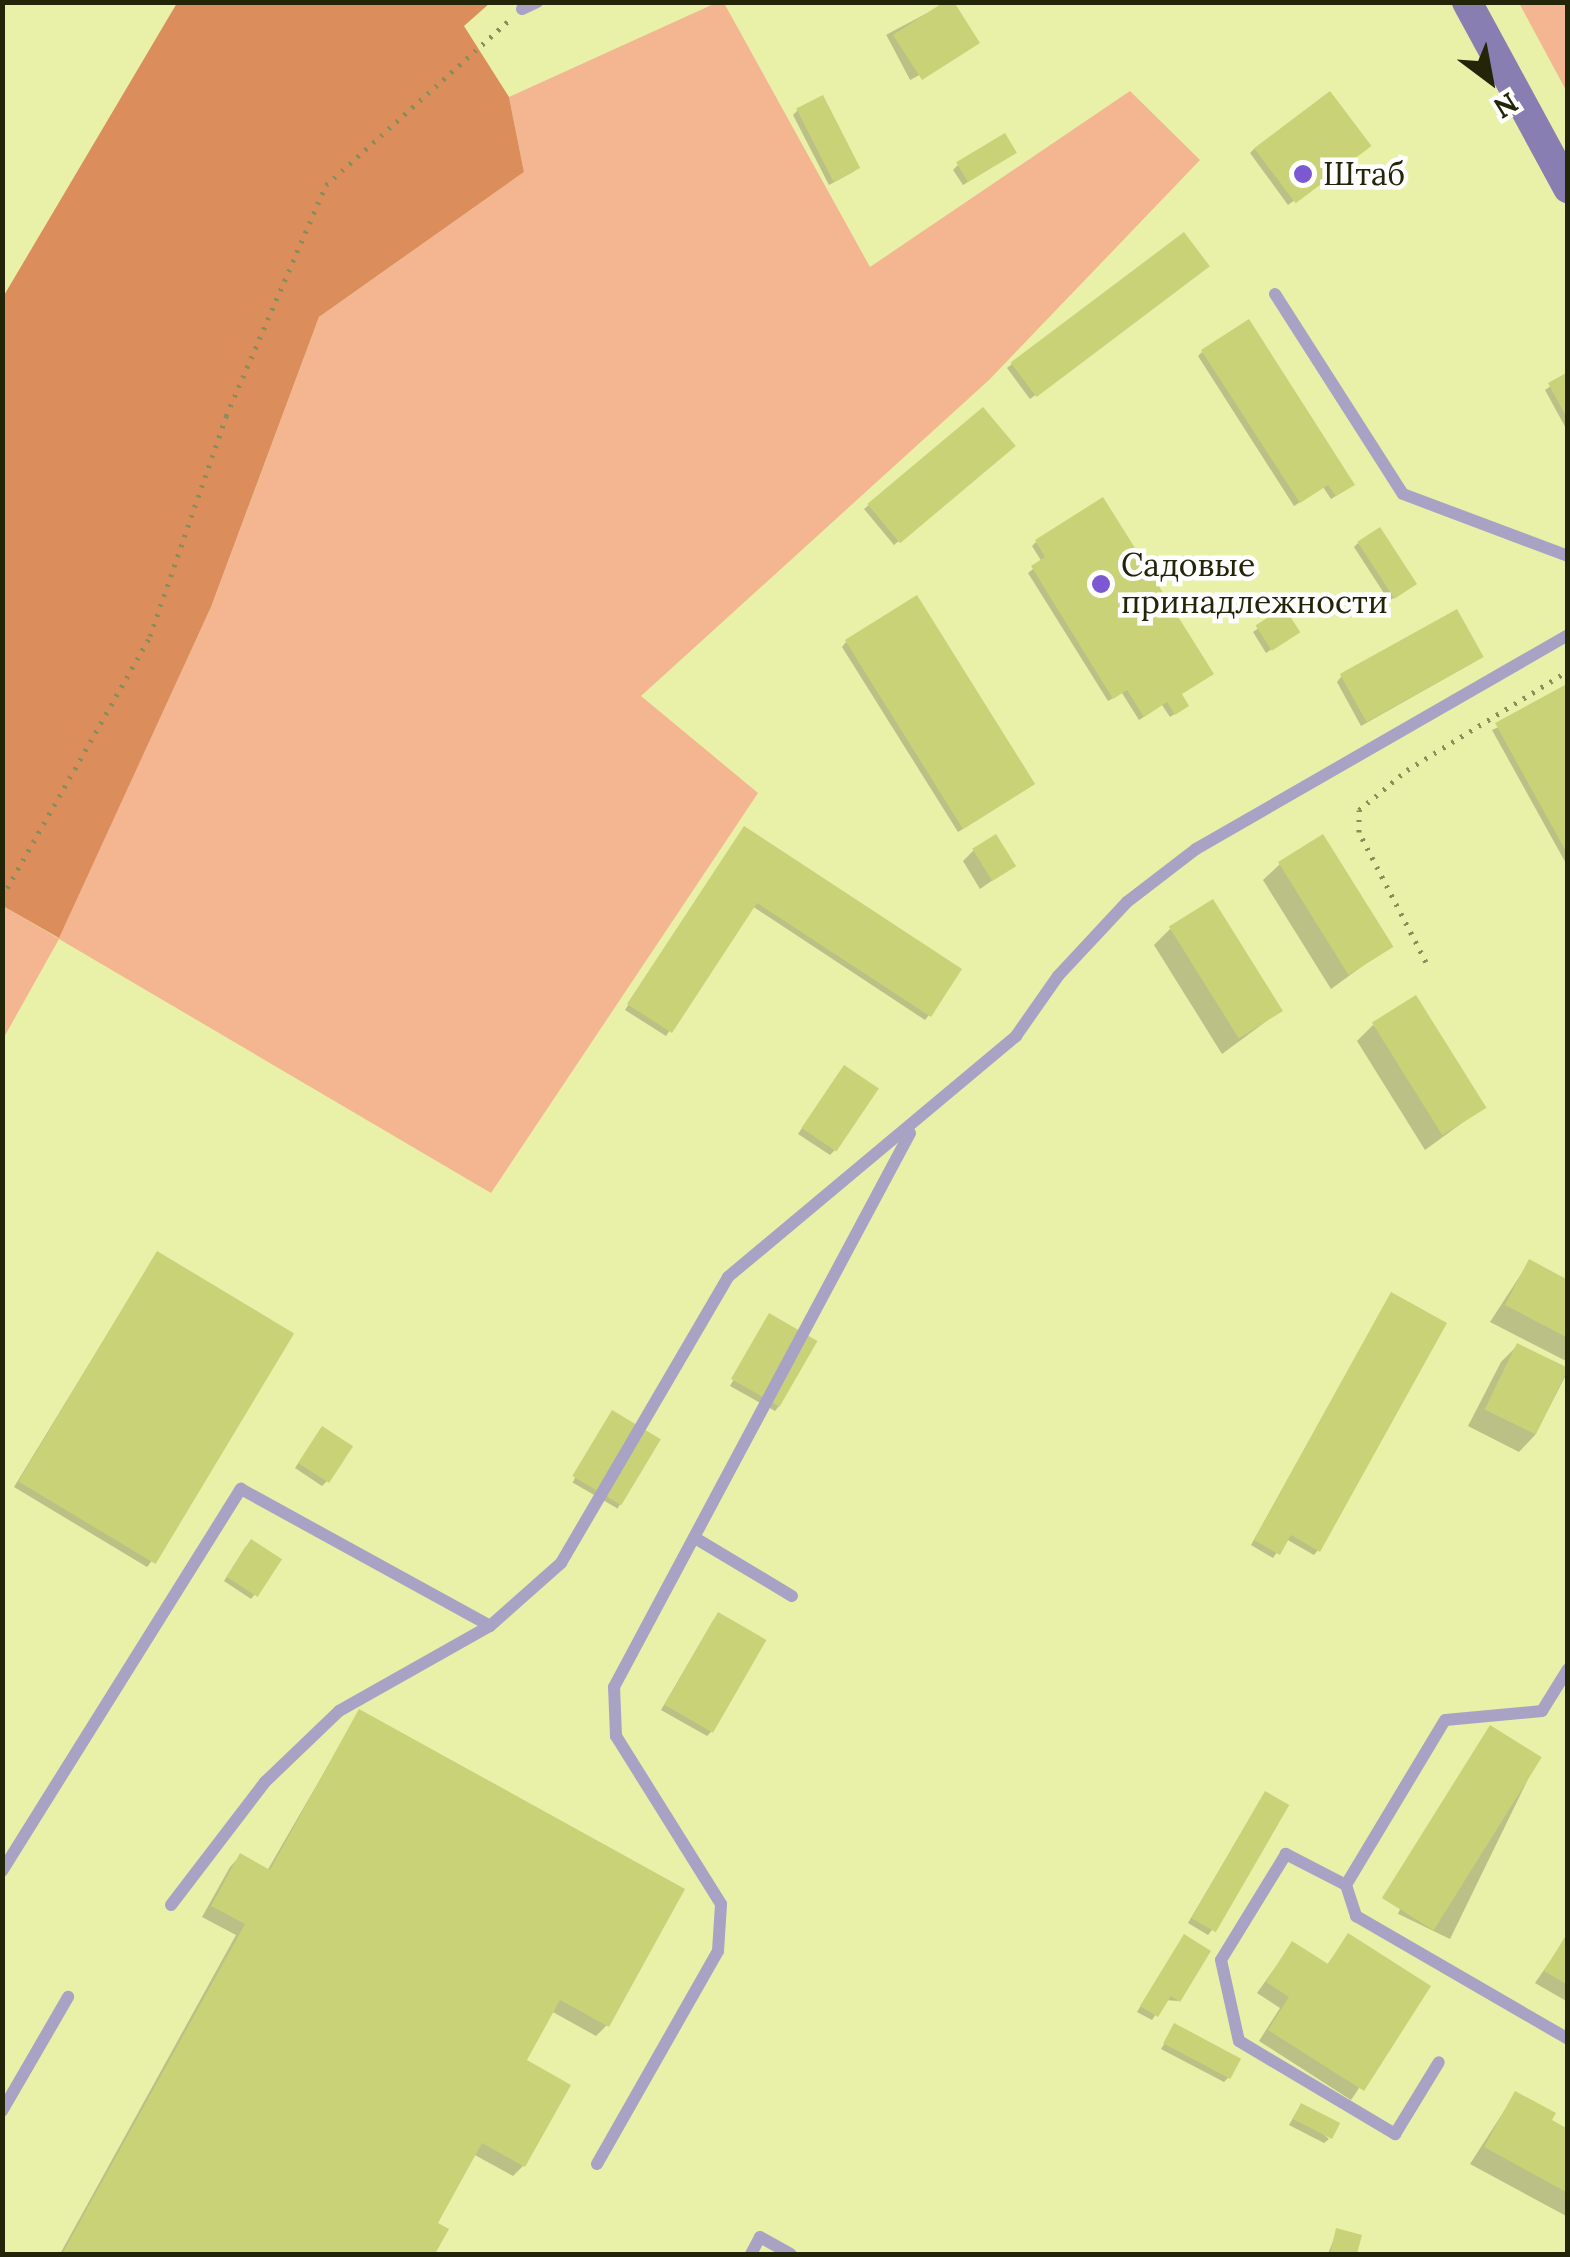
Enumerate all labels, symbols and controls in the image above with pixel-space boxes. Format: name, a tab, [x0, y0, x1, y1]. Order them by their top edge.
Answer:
north arrow	[1440, 30, 1540, 130]
text: N	[1487, 84, 1525, 126]
place label: Штаб	[1323, 155, 1405, 193]
marker: Штаб	[1292, 163, 1314, 185]
place label: Садовые принадлежности	[1121, 547, 1388, 622]
marker: Садовые принадлежности	[1090, 573, 1112, 595]

